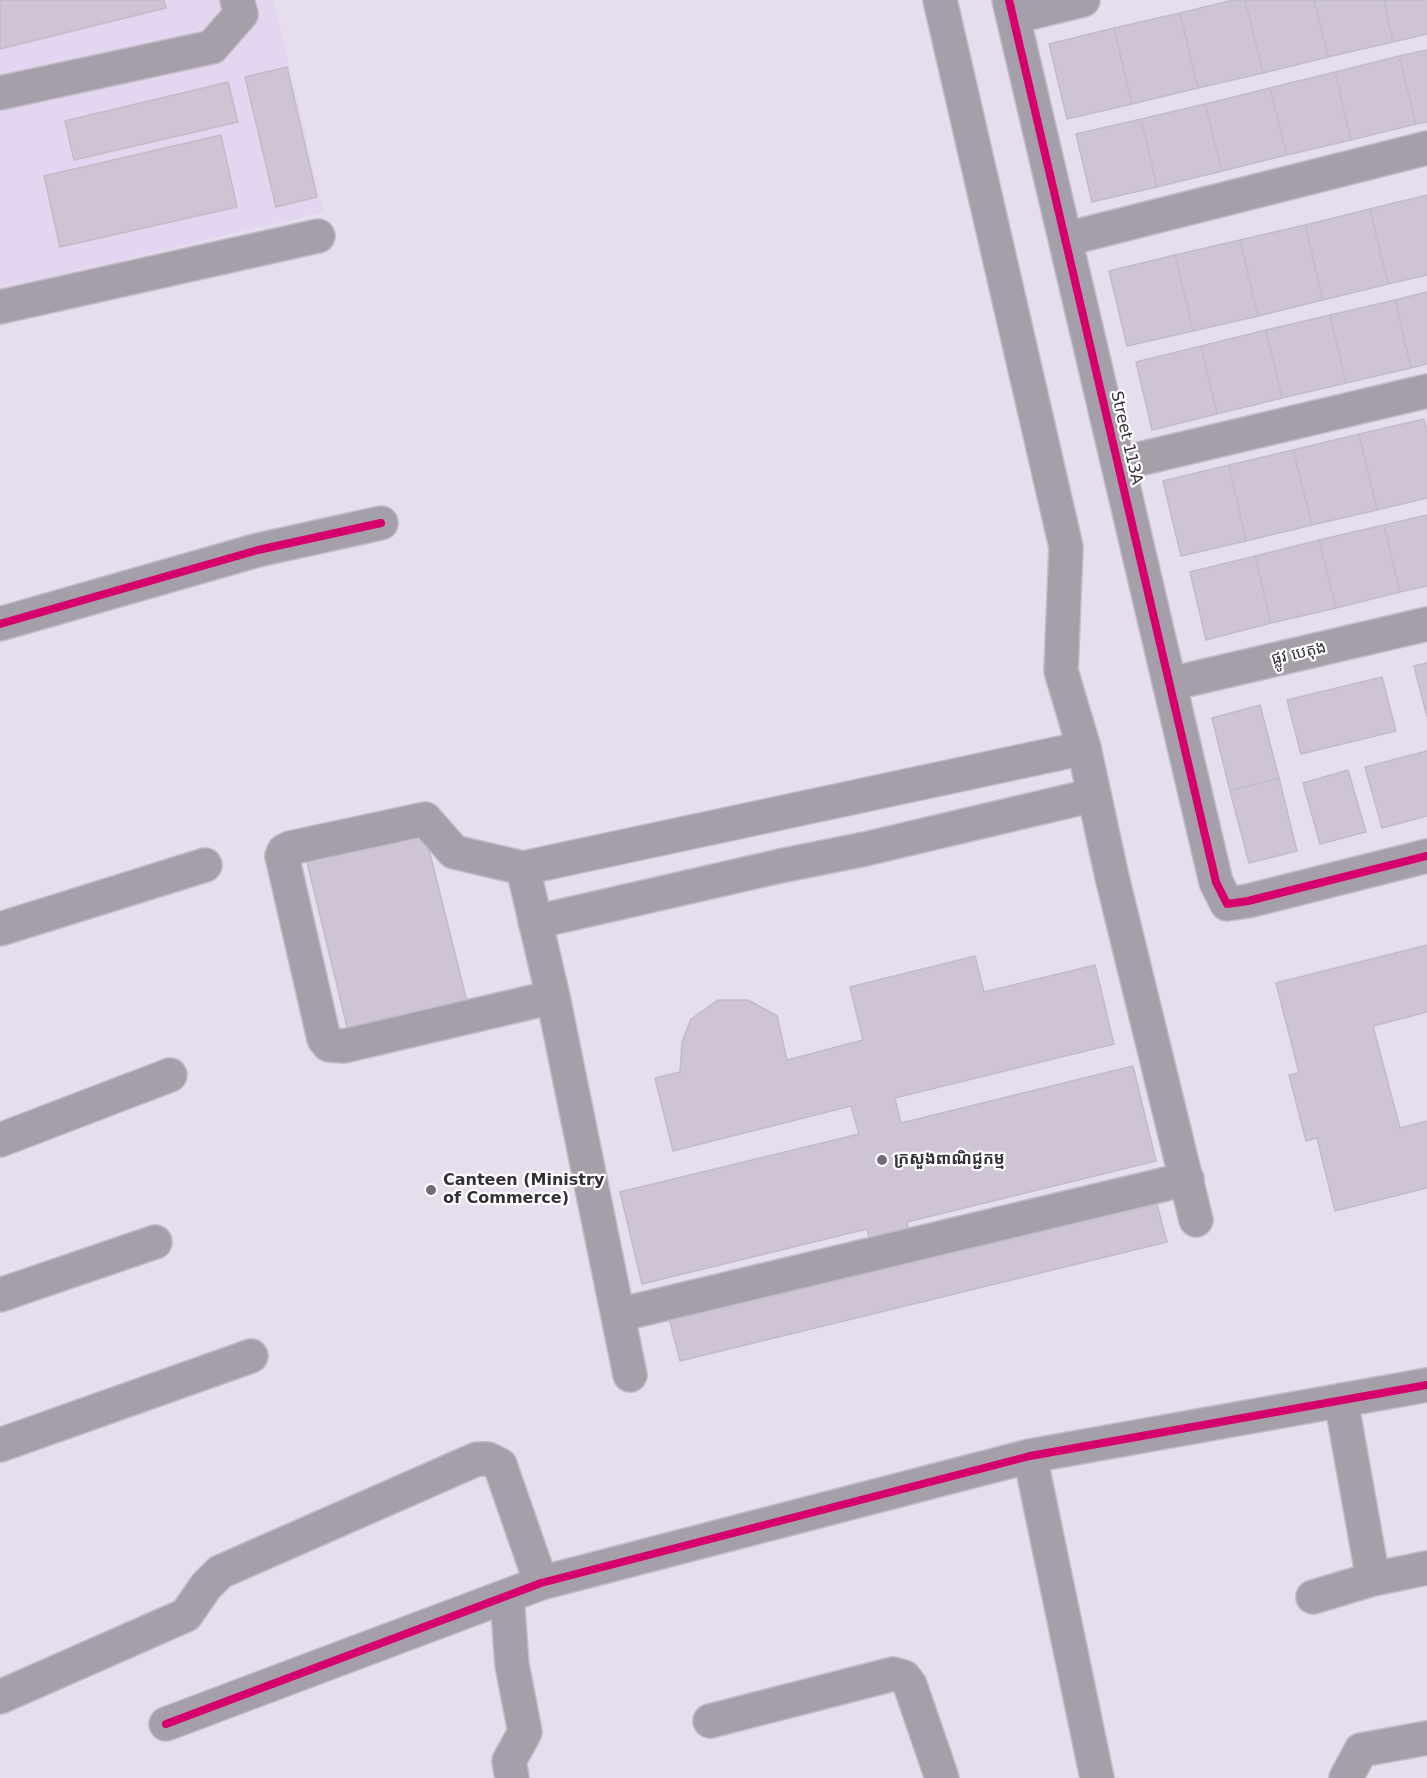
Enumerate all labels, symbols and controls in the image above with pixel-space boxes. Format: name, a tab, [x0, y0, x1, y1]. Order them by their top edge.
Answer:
street label: Street 113A	[1106, 389, 1146, 487]
street label: ផ្លូវ បេតុង	[1270, 638, 1328, 670]
place label: ក្រសួងពាណិជ្ជកម្ម	[894, 1150, 1005, 1170]
marker: ក្រសួងពាណិជ្ជកម្ម	[875, 1153, 889, 1167]
place label: Canteen (Ministry of Commerce)	[443, 1171, 604, 1209]
marker: Canteen (Ministry of Commerce)	[424, 1183, 438, 1197]

